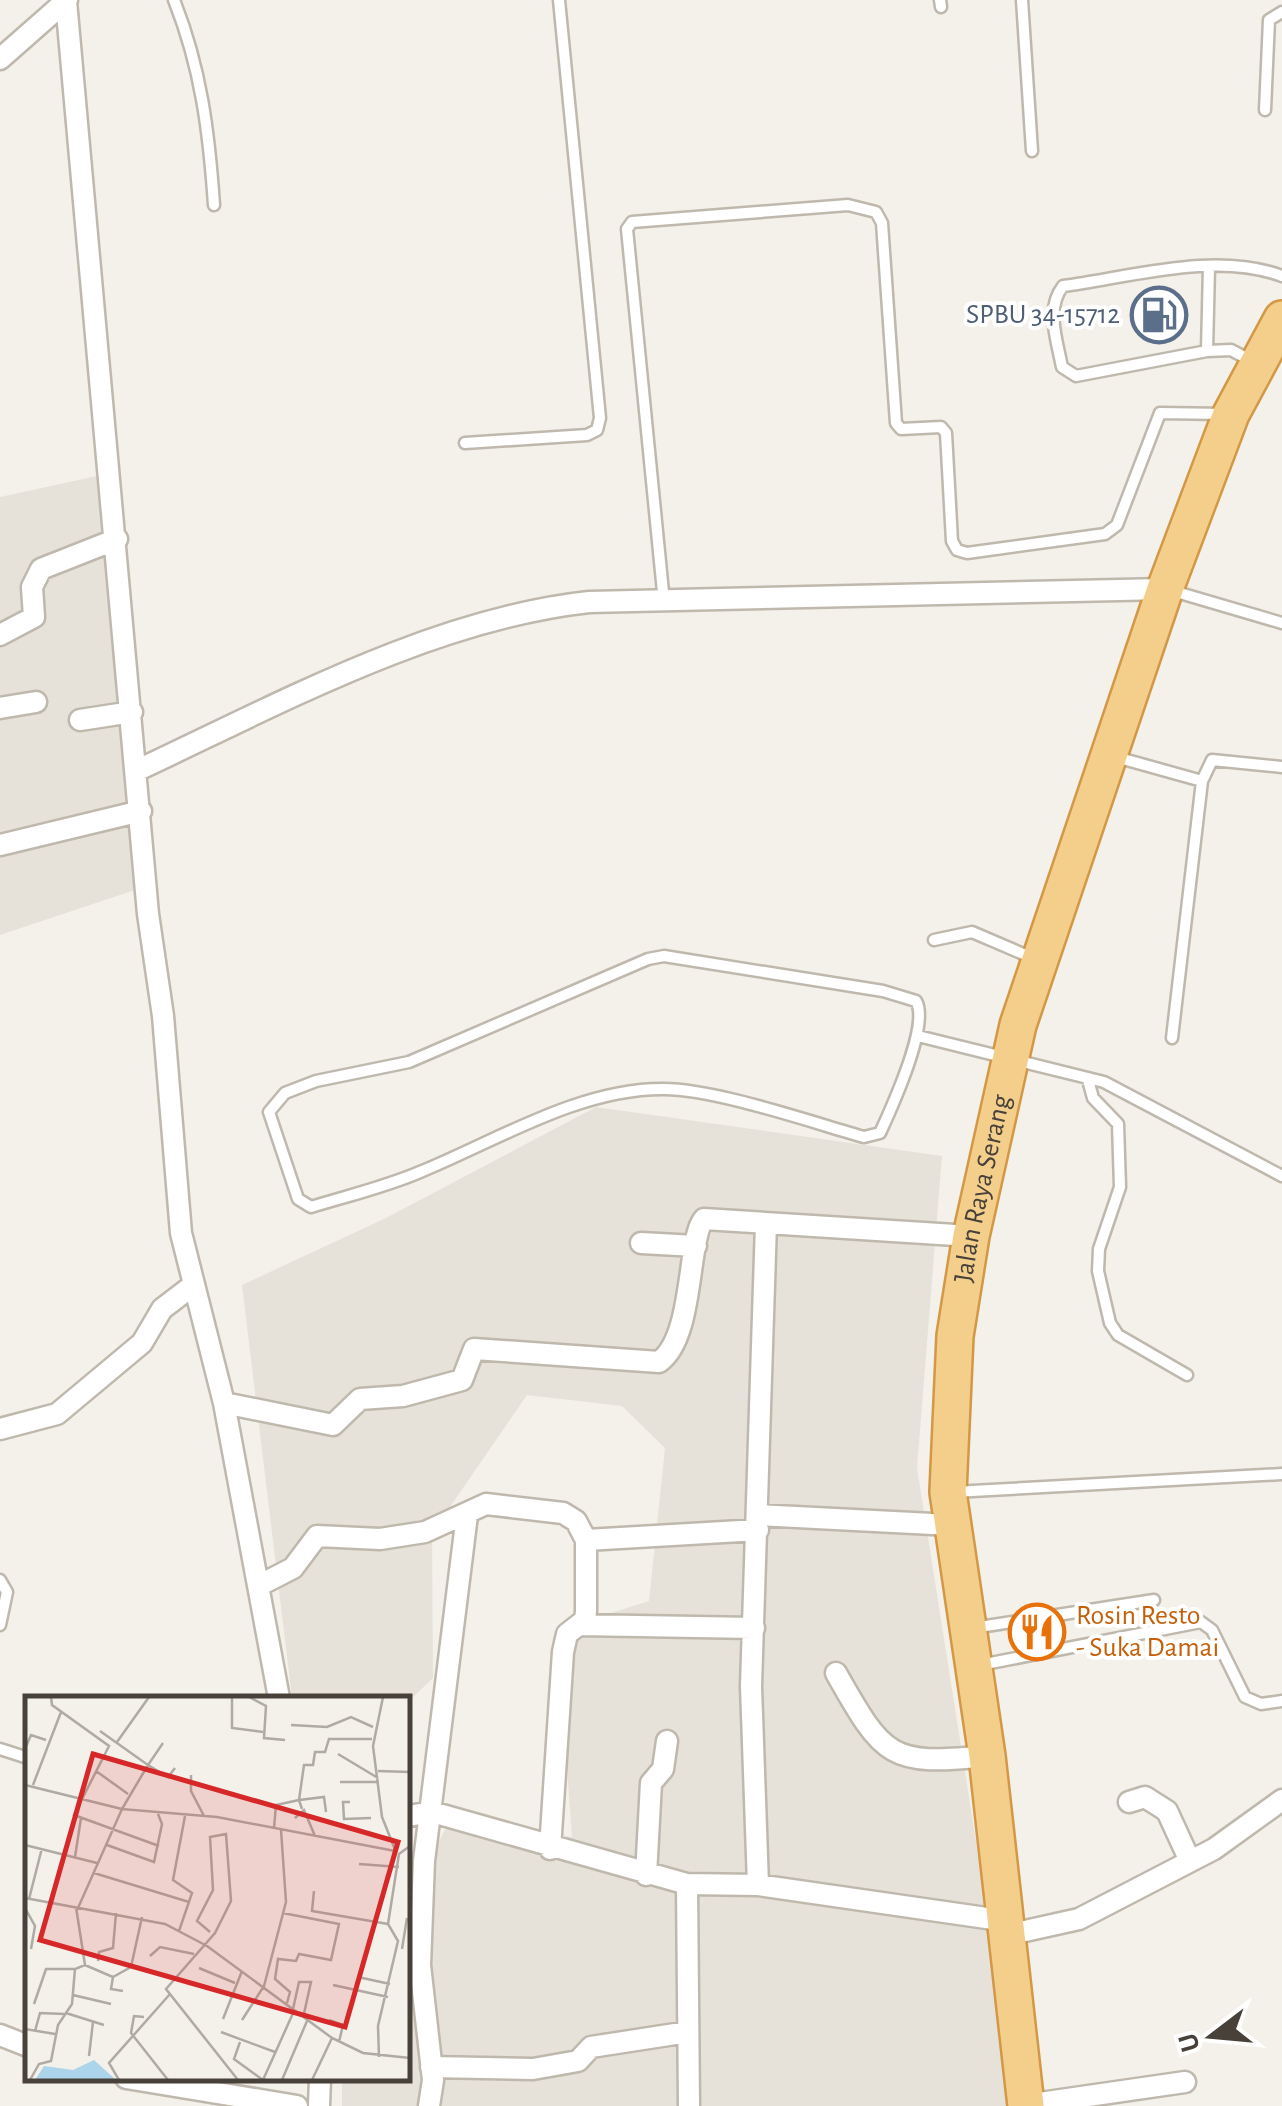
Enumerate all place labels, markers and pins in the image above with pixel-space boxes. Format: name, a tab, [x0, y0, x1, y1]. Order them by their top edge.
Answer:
fuel station icon: SPBU 34-15712	[1129, 285, 1189, 345]
place label: SPBU 34-15712	[966, 301, 1120, 329]
restaurant icon: Rosin Resto - Suka Damai	[1007, 1602, 1067, 1662]
place label: Rosin Resto - Suka Damai	[1076, 1602, 1219, 1662]

